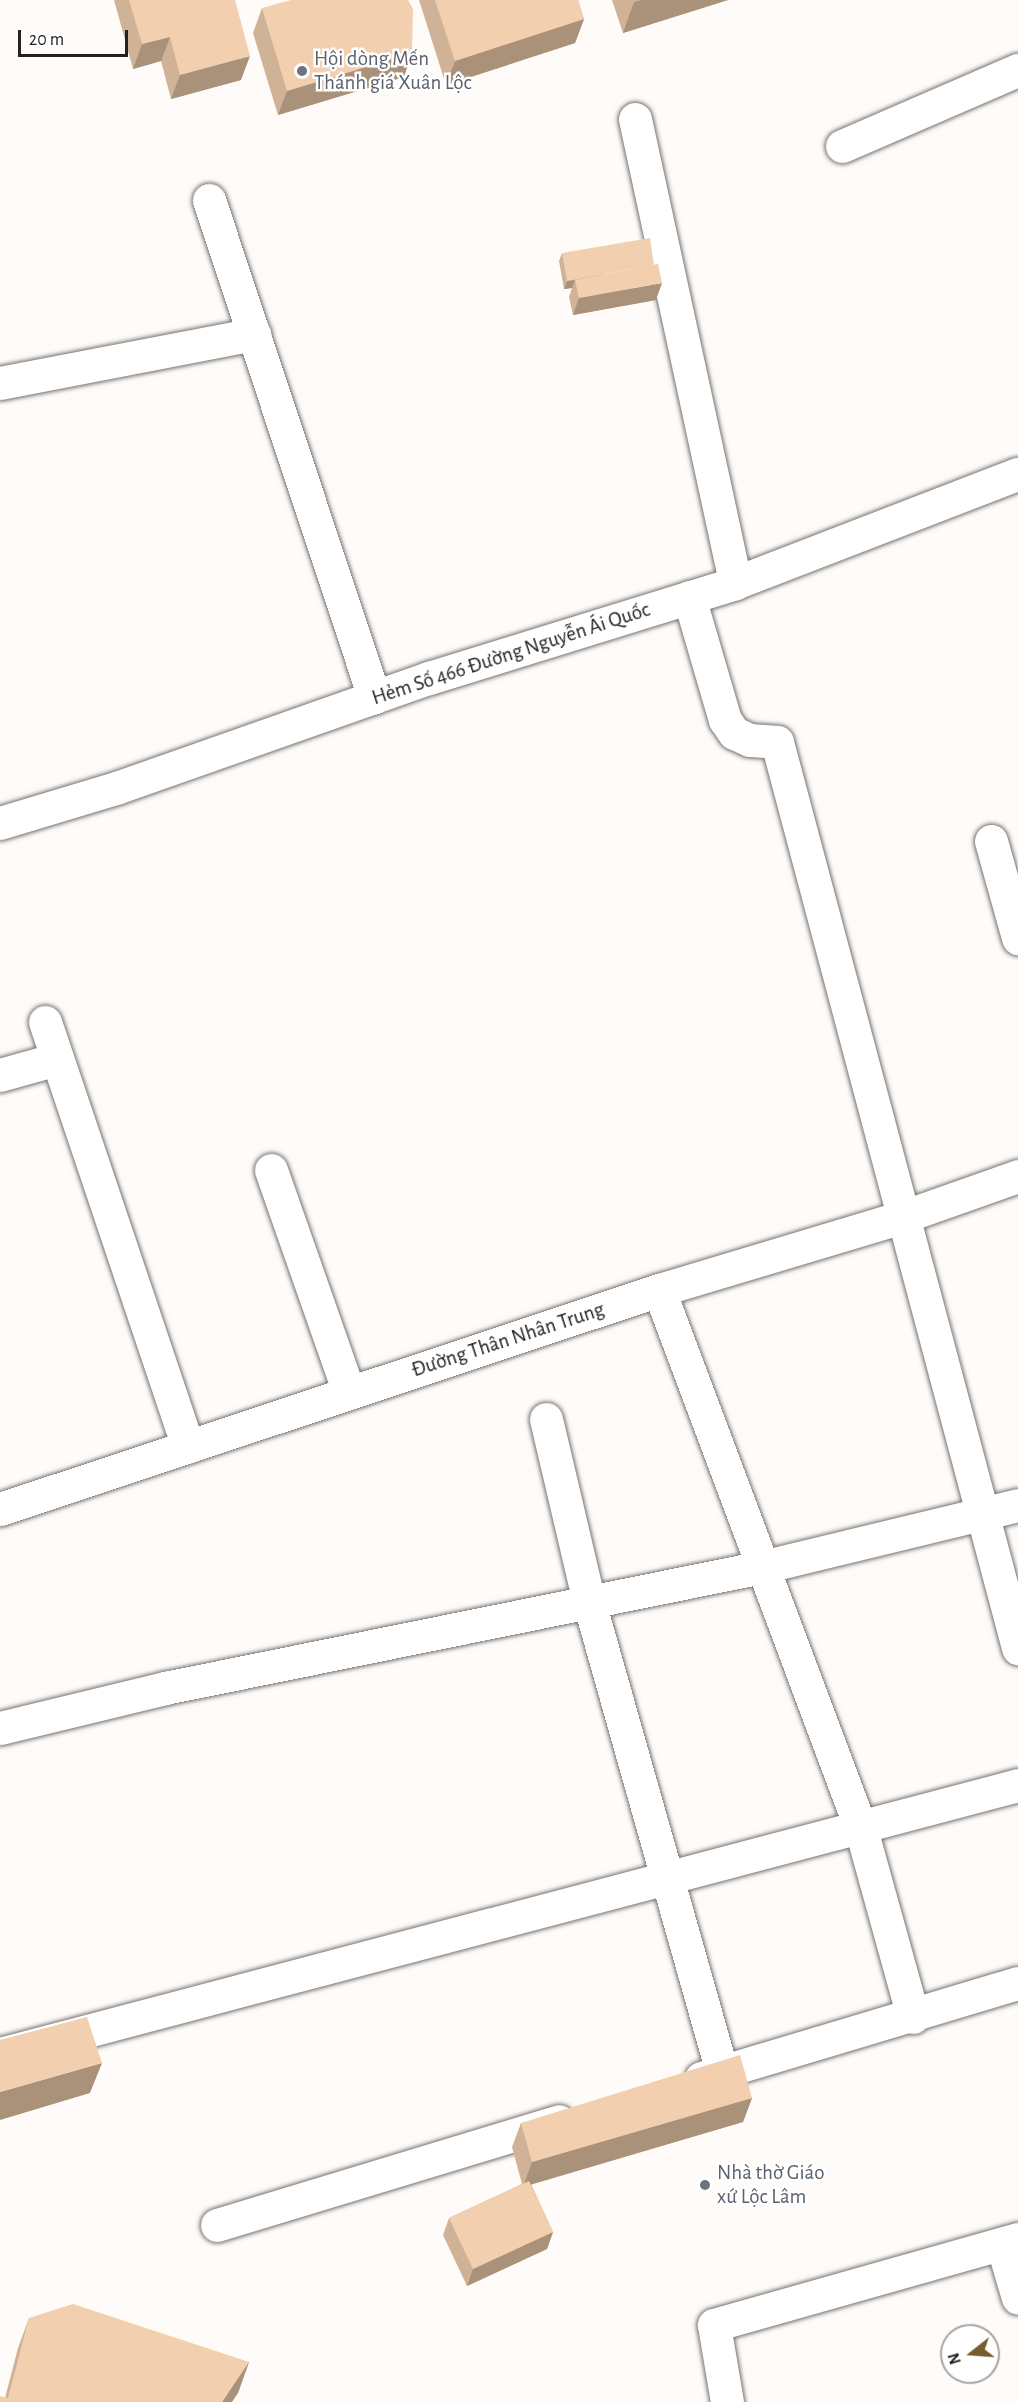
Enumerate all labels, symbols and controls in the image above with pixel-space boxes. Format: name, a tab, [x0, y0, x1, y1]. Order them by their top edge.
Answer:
scale bar	[21, 18, 130, 56]
text: 20 m	[29, 31, 64, 49]
place label: Hội dòng Mến Thánh giá Xuân Lộc	[314, 46, 472, 96]
marker: Hội dòng Mến Thánh giá Xuân Lộc	[295, 64, 309, 78]
street label: Hẻm Số 466 Đường Nguyễn Ái Quốc	[369, 597, 653, 711]
street label: Đường Thân Nhân Trung	[408, 1297, 608, 1383]
place label: Nhà thờ Giáo xứ Lộc Lâm	[717, 2160, 824, 2210]
marker: Nhà thờ Giáo xứ Lộc Lâm	[698, 2178, 712, 2192]
north arrow	[940, 2324, 1000, 2384]
text: N	[945, 2351, 964, 2366]

